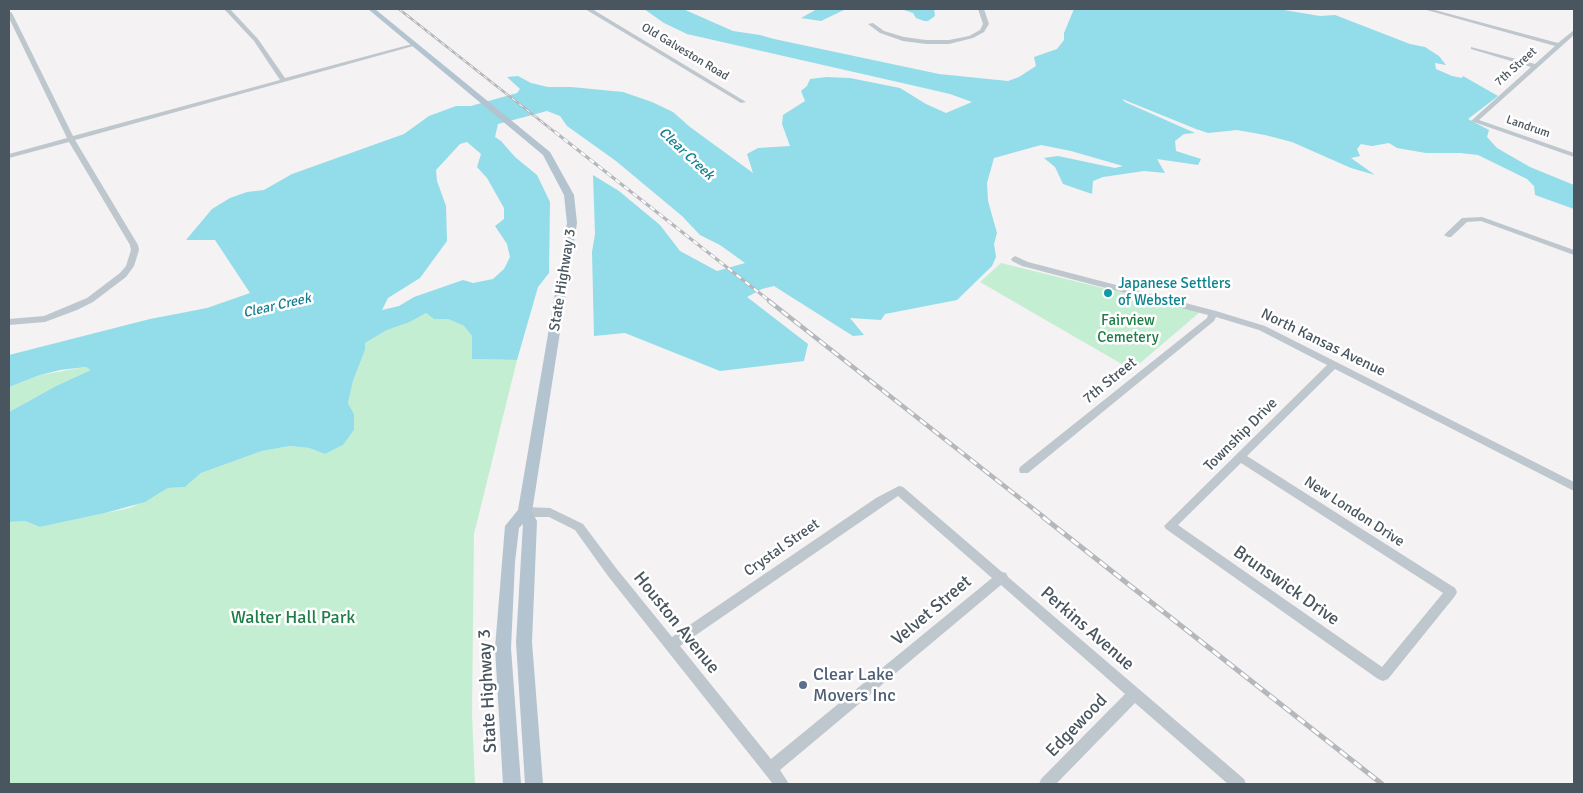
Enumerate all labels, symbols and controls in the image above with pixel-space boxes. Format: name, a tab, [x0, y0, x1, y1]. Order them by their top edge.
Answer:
street label: Old Galveston Road	[639, 20, 731, 84]
street label: 7th Street	[1492, 45, 1540, 89]
street label: Landrum	[1504, 113, 1552, 141]
water label: Clear Creek	[655, 124, 717, 184]
street label: State Highway 3	[546, 227, 580, 333]
place label: Japanese Settlers of Webster	[1118, 275, 1231, 310]
marker: Japanese Settlers of Webster	[1102, 287, 1114, 299]
water label: Clear Creek	[241, 290, 313, 322]
street label: North Kansas Avenue	[1258, 305, 1388, 381]
park label: Fairview Cemetery	[1097, 312, 1159, 347]
street label: 7th Street	[1080, 354, 1140, 408]
street label: Township Drive	[1201, 395, 1281, 475]
street label: New London Drive	[1301, 473, 1407, 551]
street label: Crystal Street	[741, 515, 823, 581]
street label: Brunswick Drive	[1229, 541, 1343, 631]
street label: Houston Avenue	[628, 568, 724, 678]
street label: Velvet Street	[888, 571, 976, 651]
street label: Perkins Avenue	[1036, 582, 1138, 676]
park label: Walter Hall Park	[231, 607, 355, 629]
street label: State Highway 3	[474, 628, 502, 754]
place label: Clear Lake Movers Inc	[813, 664, 896, 706]
marker: Clear Lake Movers Inc	[797, 679, 809, 691]
street label: Edgewood	[1042, 690, 1112, 762]

